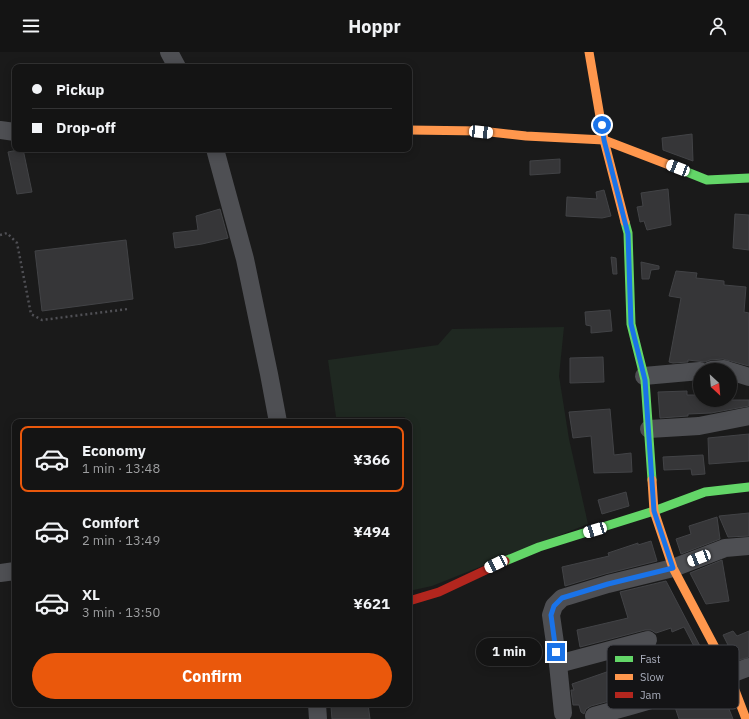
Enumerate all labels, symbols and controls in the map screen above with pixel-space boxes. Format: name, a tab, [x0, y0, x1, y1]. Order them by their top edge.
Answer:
icon: menu	[20, 15, 42, 37]
text: Hoppr	[348, 15, 401, 38]
icon: person	[707, 15, 729, 37]
text: Pickup	[56, 80, 104, 99]
route start	[593, 116, 611, 134]
text: Drop-off	[56, 118, 116, 137]
car	[468, 125, 494, 139]
car	[665, 158, 691, 178]
north arrow	[693, 363, 737, 407]
map controls	[693, 363, 737, 407]
icon: car	[34, 441, 70, 477]
text: Economy	[82, 441, 146, 460]
text: ¥366	[353, 450, 390, 469]
text: 1 min · 13:48	[82, 460, 160, 477]
icon: car	[34, 513, 70, 549]
text: Comfort	[82, 513, 139, 532]
car	[582, 521, 608, 539]
text: ¥494	[353, 522, 390, 541]
text: 2 min · 13:49	[82, 532, 160, 549]
car	[686, 548, 712, 568]
car	[483, 553, 509, 575]
icon: car	[34, 585, 70, 621]
text: XL	[82, 585, 100, 604]
text: ¥621	[353, 594, 390, 613]
text: 3 min · 13:50	[82, 604, 160, 621]
callout: 1 min	[476, 638, 542, 666]
text: 1 min	[492, 643, 526, 660]
route end	[547, 643, 565, 661]
legend	[607, 645, 739, 709]
text: Fast	[640, 652, 661, 666]
button: Confirm	[32, 653, 392, 699]
text: Slow	[640, 670, 664, 684]
text: Jam	[640, 688, 661, 702]

